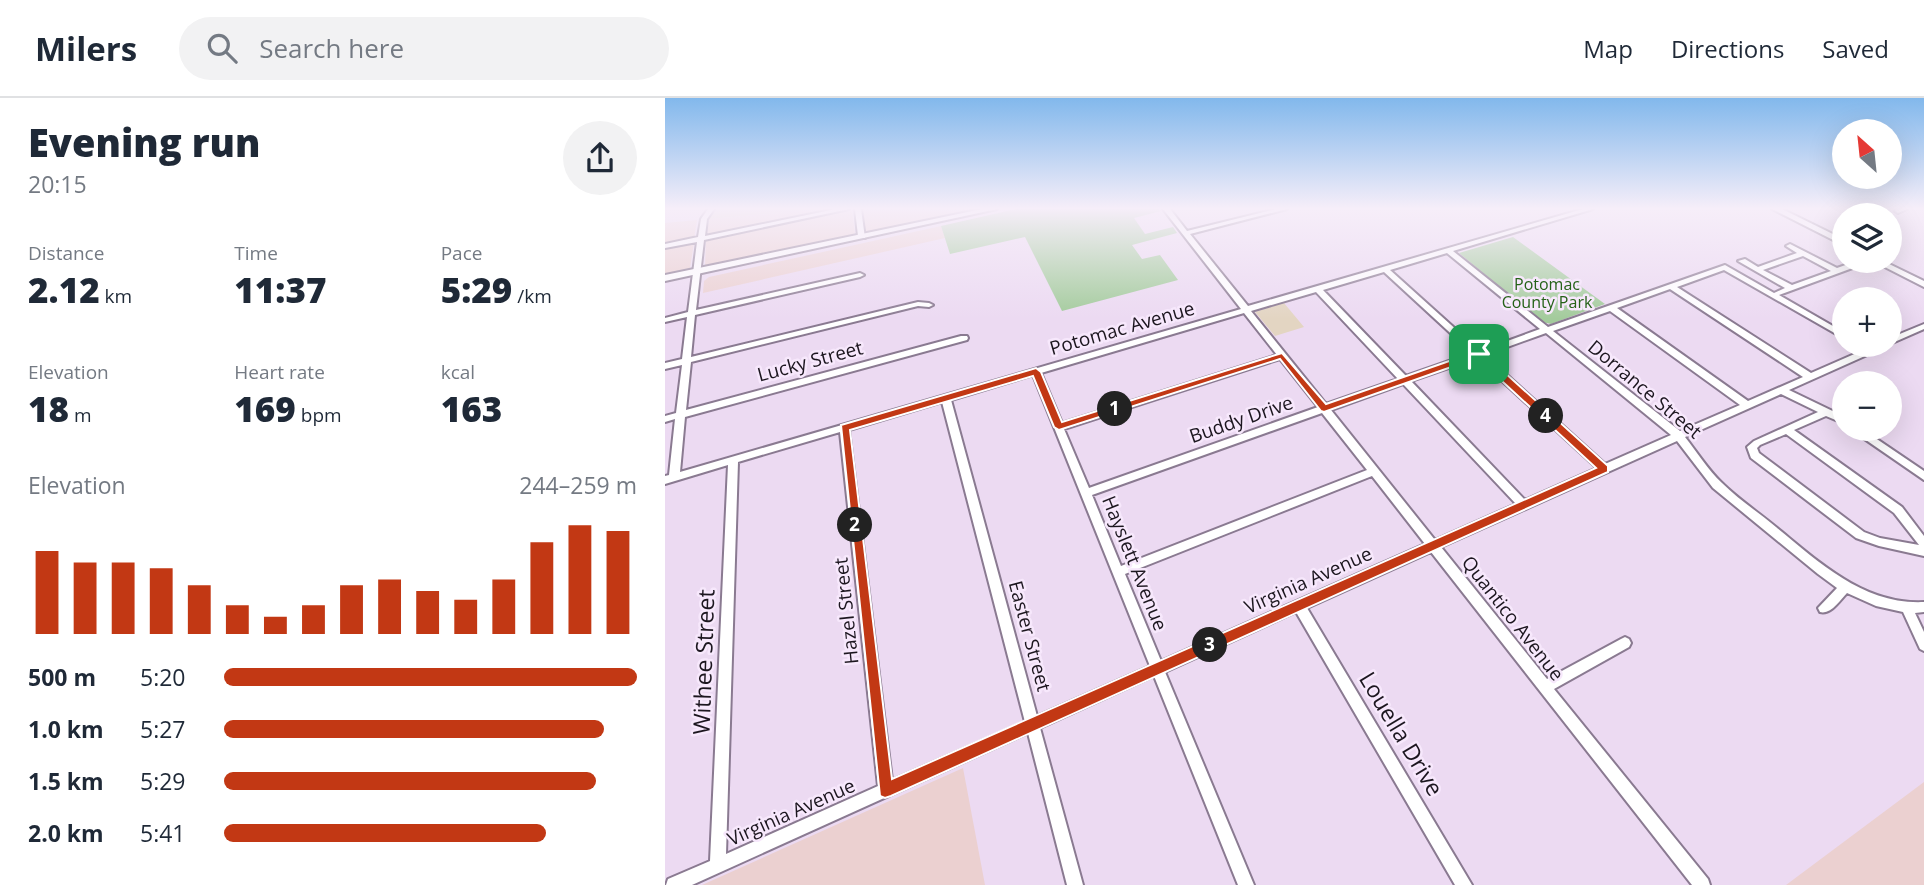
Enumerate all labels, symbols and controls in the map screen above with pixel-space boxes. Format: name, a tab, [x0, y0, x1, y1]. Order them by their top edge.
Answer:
search box	[179, 17, 669, 80]
text: Milers	[35, 26, 137, 71]
icon: search	[203, 29, 241, 67]
text: Search here	[259, 30, 404, 66]
text: Map	[1583, 32, 1633, 65]
text: Directions	[1671, 32, 1784, 65]
text: Saved	[1822, 32, 1889, 65]
text: Evening run	[28, 116, 260, 168]
north arrow	[1832, 119, 1902, 189]
map controls	[1832, 119, 1902, 441]
button: share	[563, 121, 637, 195]
text: 20:15	[28, 168, 87, 200]
button: layers	[1832, 203, 1902, 273]
text: Distance	[28, 240, 104, 266]
text: Time	[234, 240, 278, 266]
text: Pace	[441, 240, 482, 266]
text: 2.12	[28, 266, 100, 313]
text: 11:37	[234, 266, 326, 313]
text: 5:29	[441, 266, 512, 313]
park label: Potomac County Park	[1502, 273, 1593, 313]
text: km	[100, 283, 132, 309]
text: /km	[512, 283, 552, 309]
button: +	[1832, 287, 1902, 357]
street label: Potomac Avenue	[1047, 295, 1197, 361]
pin	[1449, 324, 1509, 384]
street label: Lucky Street	[754, 334, 866, 388]
street label: Dorrance Street	[1583, 334, 1707, 444]
icon: arrive	[1460, 335, 1498, 373]
text: Elevation	[28, 359, 109, 385]
text: Heart rate	[234, 359, 325, 385]
text: kcal	[441, 359, 475, 385]
button: −	[1832, 371, 1902, 441]
text: 18	[28, 385, 69, 432]
text: 169	[234, 385, 296, 432]
text: 163	[441, 385, 502, 432]
street label: Buddy Drive	[1186, 389, 1296, 449]
pin: 1	[1098, 392, 1133, 426]
text: 1	[1109, 395, 1120, 421]
pin: 4	[1529, 398, 1563, 434]
text: m	[69, 402, 92, 428]
text: bpm	[296, 402, 342, 428]
text: 4	[1540, 402, 1551, 428]
text: Elevation	[28, 469, 126, 501]
text: 244–259 m	[519, 469, 637, 501]
street label: Hayslett Avenue	[1096, 492, 1174, 634]
pin: 2	[837, 508, 873, 542]
text: 2	[849, 511, 860, 537]
street label: Virginia Avenue	[1240, 540, 1376, 620]
street label: Quantico Avenue	[1456, 550, 1570, 686]
street label: Hazel Street	[827, 556, 865, 666]
street label: Easter Street	[1003, 578, 1057, 694]
street label: Withee Street	[684, 589, 722, 735]
pin: 3	[1193, 628, 1227, 662]
text: 3	[1204, 631, 1215, 657]
text: 500 m	[28, 661, 96, 693]
text: 5:20	[140, 661, 186, 693]
street label: Louella Drive	[1352, 665, 1452, 802]
text: 1.0 km	[28, 713, 104, 745]
text: 5:27	[140, 713, 186, 745]
text: 1.5 km	[28, 765, 104, 797]
text: 5:29	[140, 765, 186, 797]
street label: Virginia Avenue	[723, 772, 859, 852]
text: 2.0 km	[28, 817, 104, 849]
text: 5:41	[140, 817, 186, 849]

